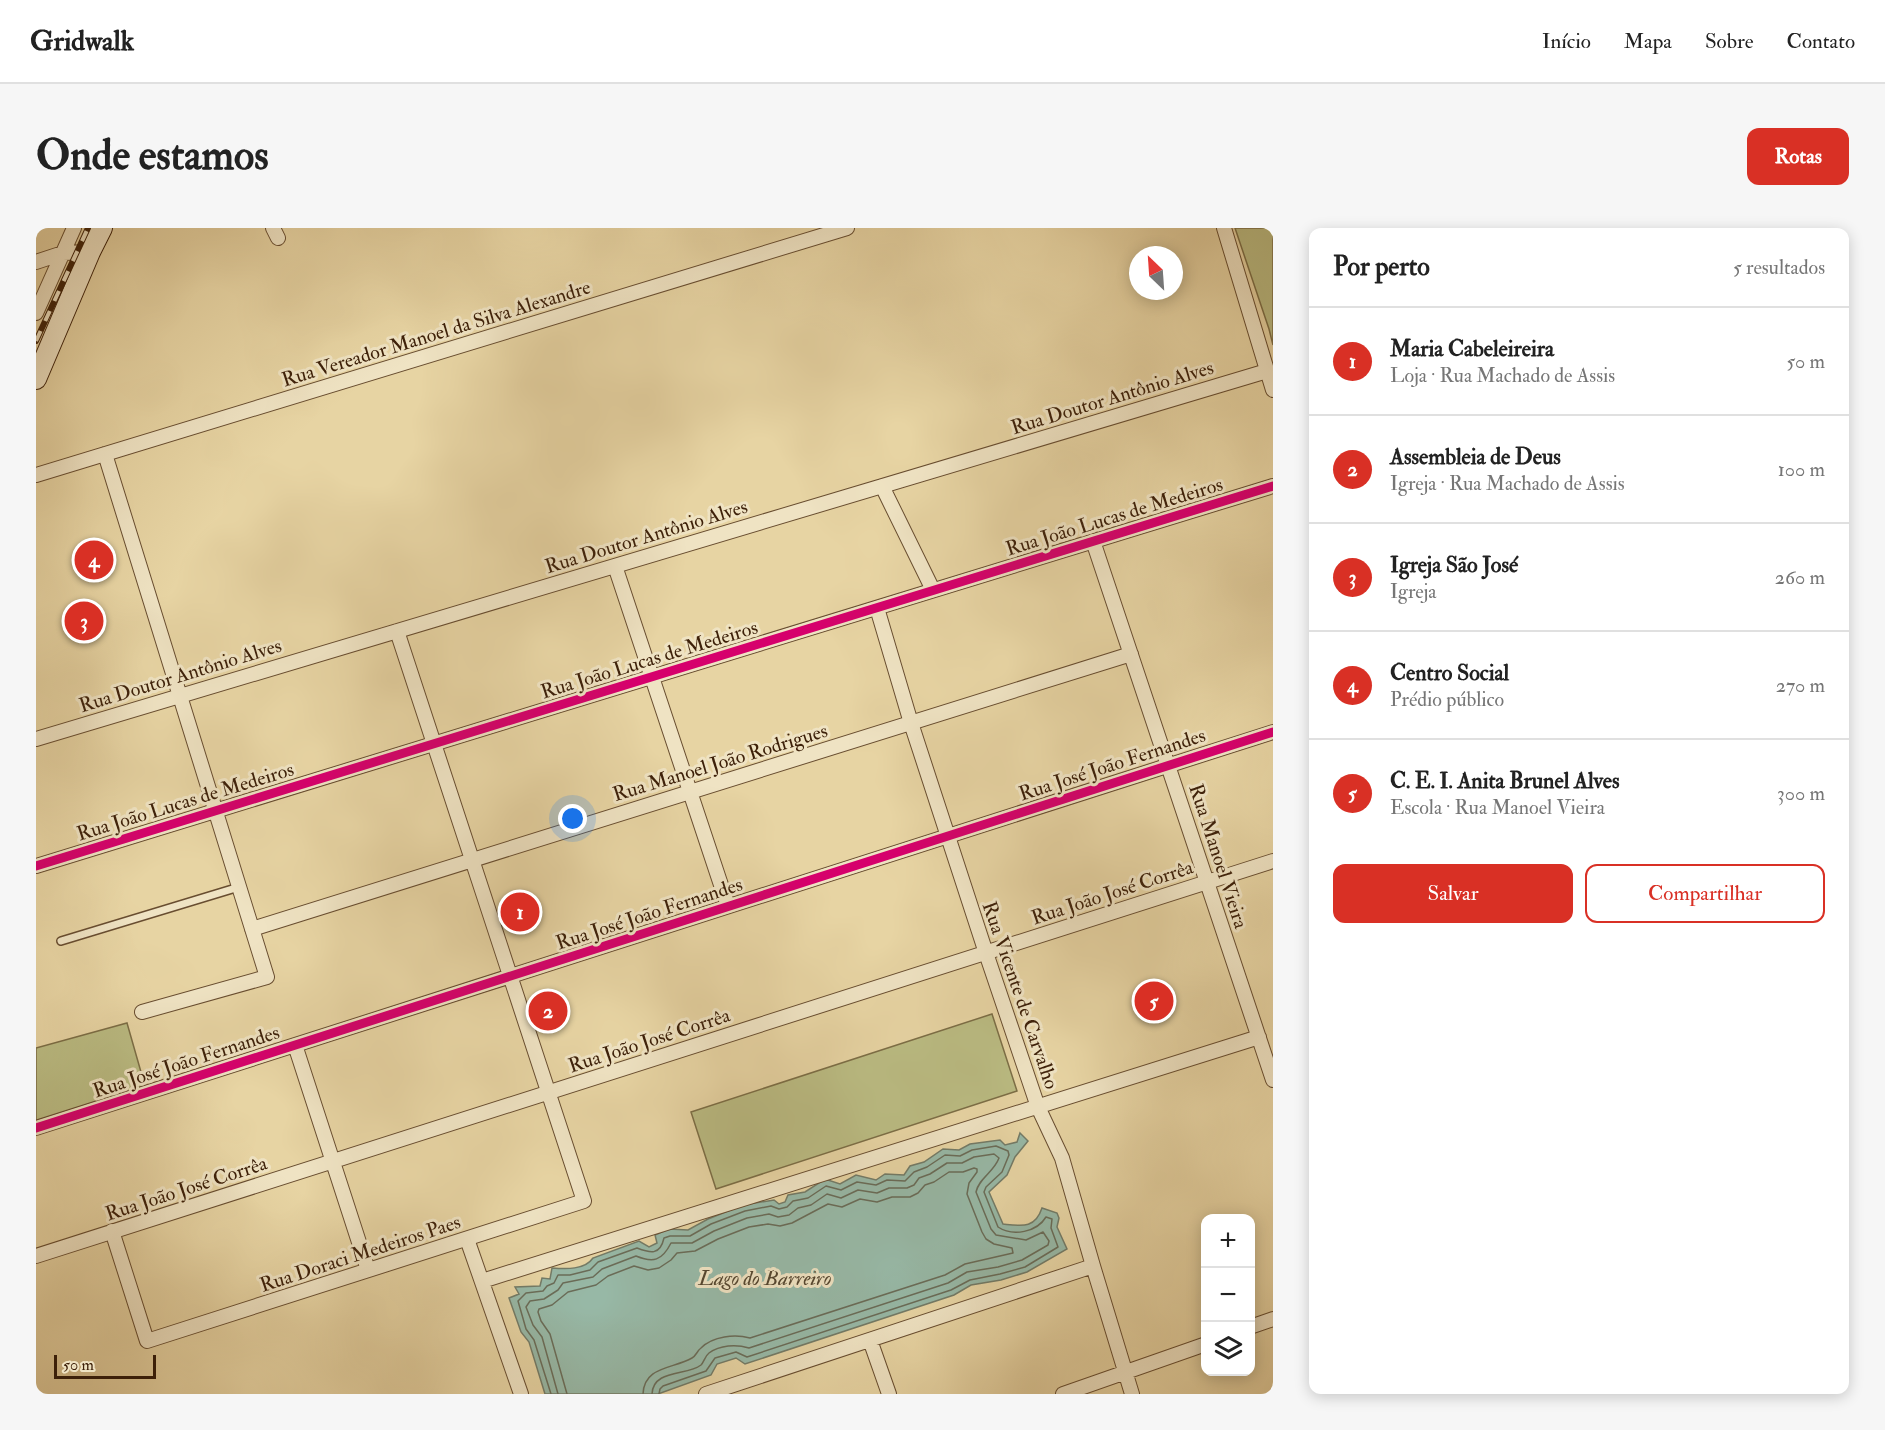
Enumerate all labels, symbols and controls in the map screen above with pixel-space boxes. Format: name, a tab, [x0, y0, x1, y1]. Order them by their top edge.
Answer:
text: Gridwalk	[30, 24, 134, 59]
text: Início	[1542, 28, 1591, 55]
text: Mapa	[1624, 28, 1672, 55]
text: Sobre	[1705, 28, 1754, 55]
text: Contato	[1787, 28, 1855, 55]
button: Rotas	[1747, 128, 1849, 185]
text: Onde estamos	[36, 130, 269, 182]
north arrow	[1129, 246, 1183, 300]
text: Por perto	[1333, 251, 1430, 283]
text: 5 resultados	[1733, 255, 1825, 280]
street label: Rua Vereador Manoel da Silva Alexandre	[279, 275, 594, 392]
text: Maria Cabeleireira	[1390, 335, 1554, 363]
text: 1	[1349, 349, 1356, 374]
text: 50 m	[1786, 349, 1825, 374]
street label: Rua Doutor Antônio Alves	[1008, 355, 1217, 440]
text: Loja · Rua Machado de Assis	[1390, 363, 1615, 388]
text: Assembleia de Deus	[1390, 443, 1561, 471]
text: 2	[1347, 457, 1358, 482]
text: 100 m	[1778, 457, 1825, 482]
street label: Rua João Lucas de Medeiros	[1003, 471, 1226, 561]
text: Igreja · Rua Machado de Assis	[1390, 471, 1625, 496]
street label: Rua Doutor Antônio Alves	[542, 494, 751, 579]
pin: 4	[74, 538, 114, 582]
text: Igreja São José	[1390, 551, 1518, 579]
text: 3	[1349, 565, 1356, 590]
text: 260 m	[1775, 565, 1825, 590]
text: Igreja	[1390, 579, 1437, 604]
pin: 3	[64, 598, 104, 644]
street label: Rua João Lucas de Medeiros	[538, 614, 761, 704]
street label: Rua Doutor Antônio Alves	[76, 633, 285, 718]
text: Centro Social	[1390, 659, 1509, 687]
text: 4	[1347, 673, 1358, 698]
text: 270 m	[1776, 673, 1825, 698]
text: Prédio público	[1390, 687, 1504, 712]
street label: Rua Manoel João Rodrigues	[610, 718, 831, 807]
street label: Rua José João Fernandes	[1016, 722, 1209, 806]
street label: Rua João Lucas de Medeiros	[74, 756, 297, 846]
text: C. E. I. Anita Brunel Alves	[1390, 767, 1620, 795]
street label: Rua Manoel Vieira	[1183, 781, 1254, 932]
text: 5	[1348, 781, 1357, 806]
text: 300 m	[1777, 781, 1825, 806]
text: Escola · Rua Manoel Vieira	[1390, 795, 1605, 820]
your location	[558, 804, 587, 833]
street label: Rua João José Corrêa	[1028, 854, 1197, 930]
button: Salvar	[1333, 864, 1573, 923]
button: Compartilhar	[1585, 864, 1825, 923]
street label: Rua José João Fernandes	[553, 871, 746, 955]
pin: 1	[500, 890, 540, 934]
street label: Rua Vicente de Carvalho	[977, 898, 1064, 1092]
pin: 5	[1134, 978, 1174, 1024]
pin: 2	[528, 988, 568, 1034]
street label: Rua João José Corrêa	[565, 1002, 734, 1078]
street label: Rua José João Fernandes	[90, 1019, 283, 1103]
street label: Rua João José Corrêa	[102, 1150, 271, 1226]
street label: Rua Doraci Medeiros Paes	[257, 1209, 464, 1298]
map controls	[1201, 1214, 1255, 1376]
button: +	[1201, 1214, 1255, 1268]
water label: Lago do Barreiro	[698, 1265, 831, 1292]
button: −	[1201, 1268, 1255, 1322]
button: layers	[1201, 1322, 1255, 1376]
scale bar	[54, 1352, 156, 1380]
text: 50 m	[63, 1355, 94, 1375]

